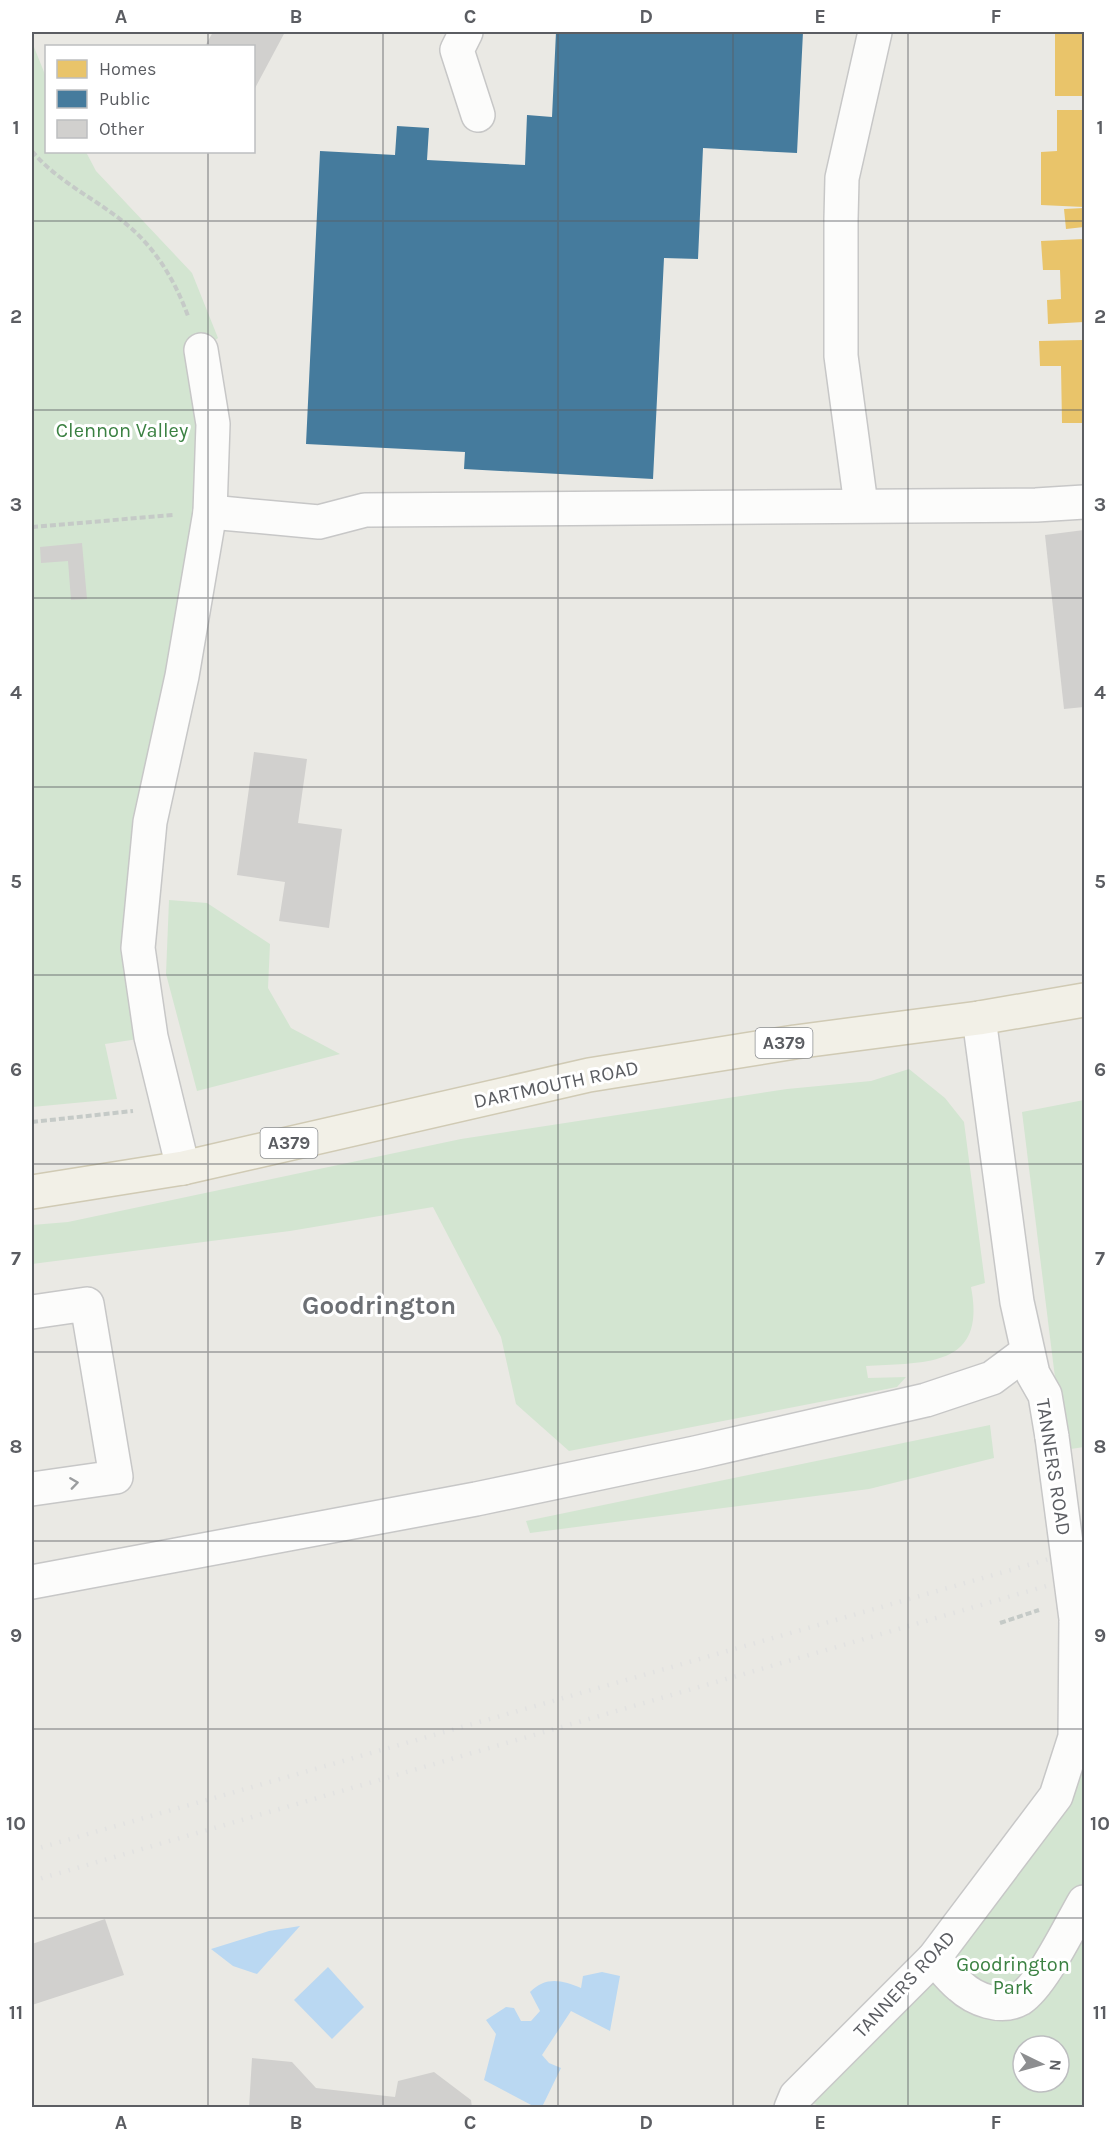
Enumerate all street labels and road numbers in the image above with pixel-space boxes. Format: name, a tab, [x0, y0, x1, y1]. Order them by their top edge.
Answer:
road number: A379	[756, 1028, 812, 1058]
street label: DARTMOUTH ROAD	[472, 1056, 641, 1113]
road number: A379	[260, 1128, 318, 1158]
street label: TANNERS ROAD	[1031, 1397, 1076, 1537]
street label: TANNERS ROAD	[849, 1926, 960, 2043]

